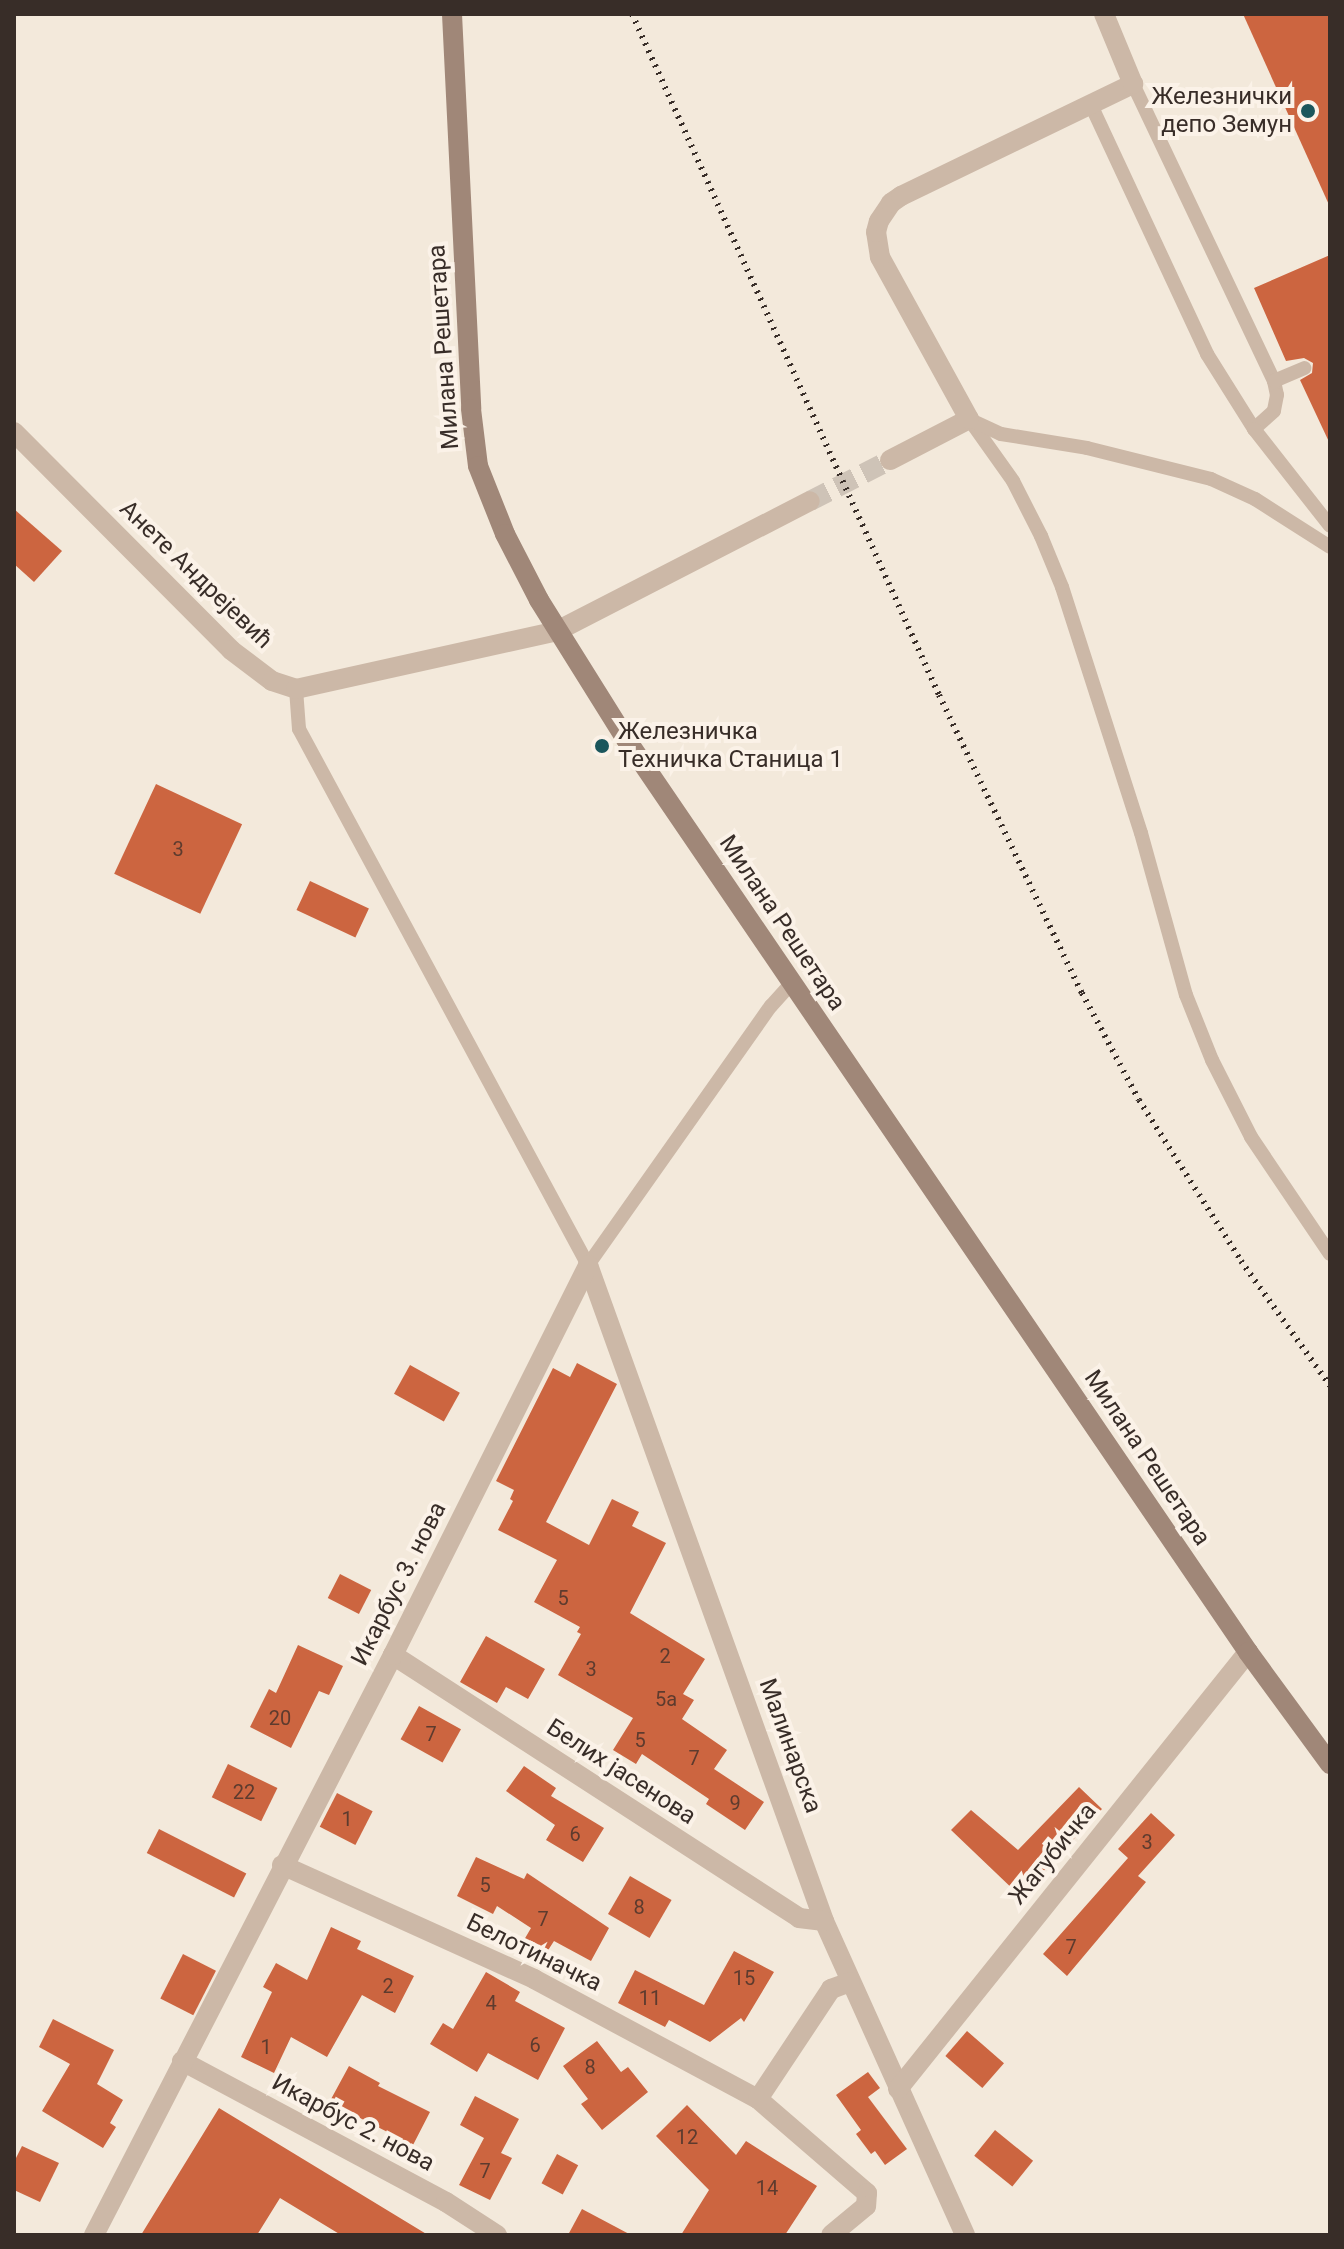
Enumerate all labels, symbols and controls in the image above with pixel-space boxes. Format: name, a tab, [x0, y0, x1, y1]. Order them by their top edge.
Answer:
place label: Железнички депо Земун	[1151, 83, 1292, 139]
marker: Железнички депо Земун	[1299, 102, 1317, 120]
street label: Милана Решетара	[422, 244, 466, 450]
street label: Анете Андрејевић	[114, 495, 278, 655]
place label: Железничка Техничка Станица 1	[618, 718, 843, 774]
marker: Железничка Техничка Станица 1	[593, 737, 611, 755]
street label: Милана Решетара	[713, 830, 851, 1016]
house number: 3	[172, 837, 184, 861]
street label: Милана Решетара	[1078, 1365, 1216, 1551]
street label: Икарбус 3. нова	[345, 1497, 453, 1671]
house number: 5	[557, 1586, 569, 1610]
house number: 2	[659, 1644, 671, 1668]
house number: 3	[585, 1657, 597, 1681]
street label: Малинарска	[752, 1675, 828, 1817]
house number: 5a	[655, 1687, 677, 1711]
house number: 20	[269, 1706, 291, 1730]
street label: Белих јасенова	[541, 1713, 701, 1831]
house number: 7	[425, 1722, 437, 1746]
house number: 5	[634, 1728, 646, 1752]
house number: 7	[688, 1746, 700, 1770]
house number: 22	[233, 1780, 255, 1804]
house number: 9	[729, 1791, 741, 1815]
street label: Жагубичка	[1003, 1797, 1103, 1911]
house number: 1	[341, 1807, 353, 1831]
house number: 6	[569, 1822, 581, 1846]
house number: 3	[1141, 1830, 1153, 1854]
house number: 5	[479, 1873, 491, 1897]
house number: 8	[633, 1895, 645, 1919]
house number: 7	[537, 1907, 549, 1931]
street label: Белотиначка	[462, 1908, 606, 1998]
house number: 7	[1065, 1935, 1077, 1959]
house number: 15	[733, 1966, 755, 1990]
house number: 2	[382, 1974, 394, 1998]
house number: 11	[639, 1986, 661, 2010]
house number: 4	[485, 1991, 497, 2015]
house number: 6	[529, 2033, 541, 2057]
house number: 1	[260, 2035, 272, 2059]
house number: 8	[584, 2055, 596, 2079]
street label: Икарбус 2. нова	[267, 2068, 439, 2178]
house number: 12	[676, 2125, 698, 2149]
house number: 7	[479, 2159, 491, 2183]
house number: 14	[756, 2176, 778, 2200]

